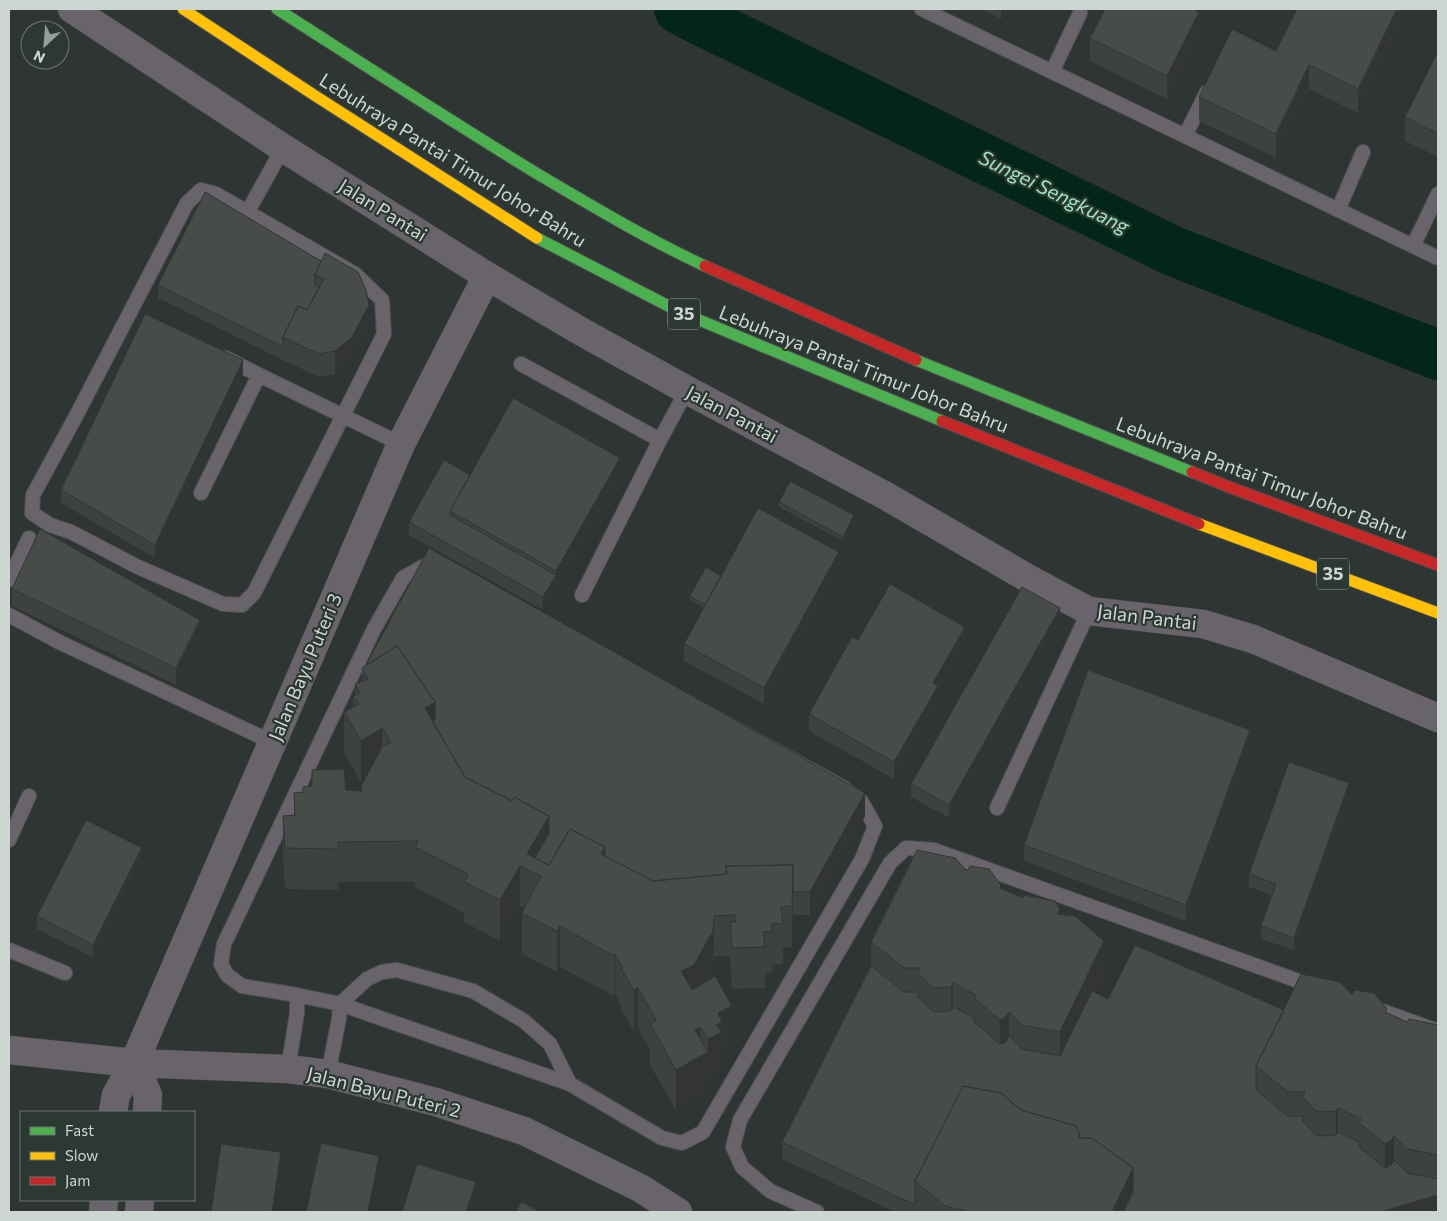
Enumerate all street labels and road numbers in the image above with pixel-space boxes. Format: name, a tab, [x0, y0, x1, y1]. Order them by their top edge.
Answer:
street label: Lebuhraya Pantai Timur Johor Bahru	[316, 68, 591, 251]
street label: Jalan Pantai	[335, 173, 432, 246]
road number: 35	[668, 298, 700, 329]
street label: Lebuhraya Pantai Timur Johor Bahru	[716, 300, 1012, 437]
street label: Jalan Pantai	[683, 380, 782, 447]
street label: Lebuhraya Pantai Timur Johor Bahru	[1113, 411, 1411, 544]
road number: 35	[1317, 558, 1349, 590]
street label: Jalan Bayu Puteri 3	[263, 590, 346, 744]
street label: Jalan Pantai	[1096, 599, 1198, 634]
street label: Jalan Bayu Puteri 2	[305, 1061, 463, 1122]

